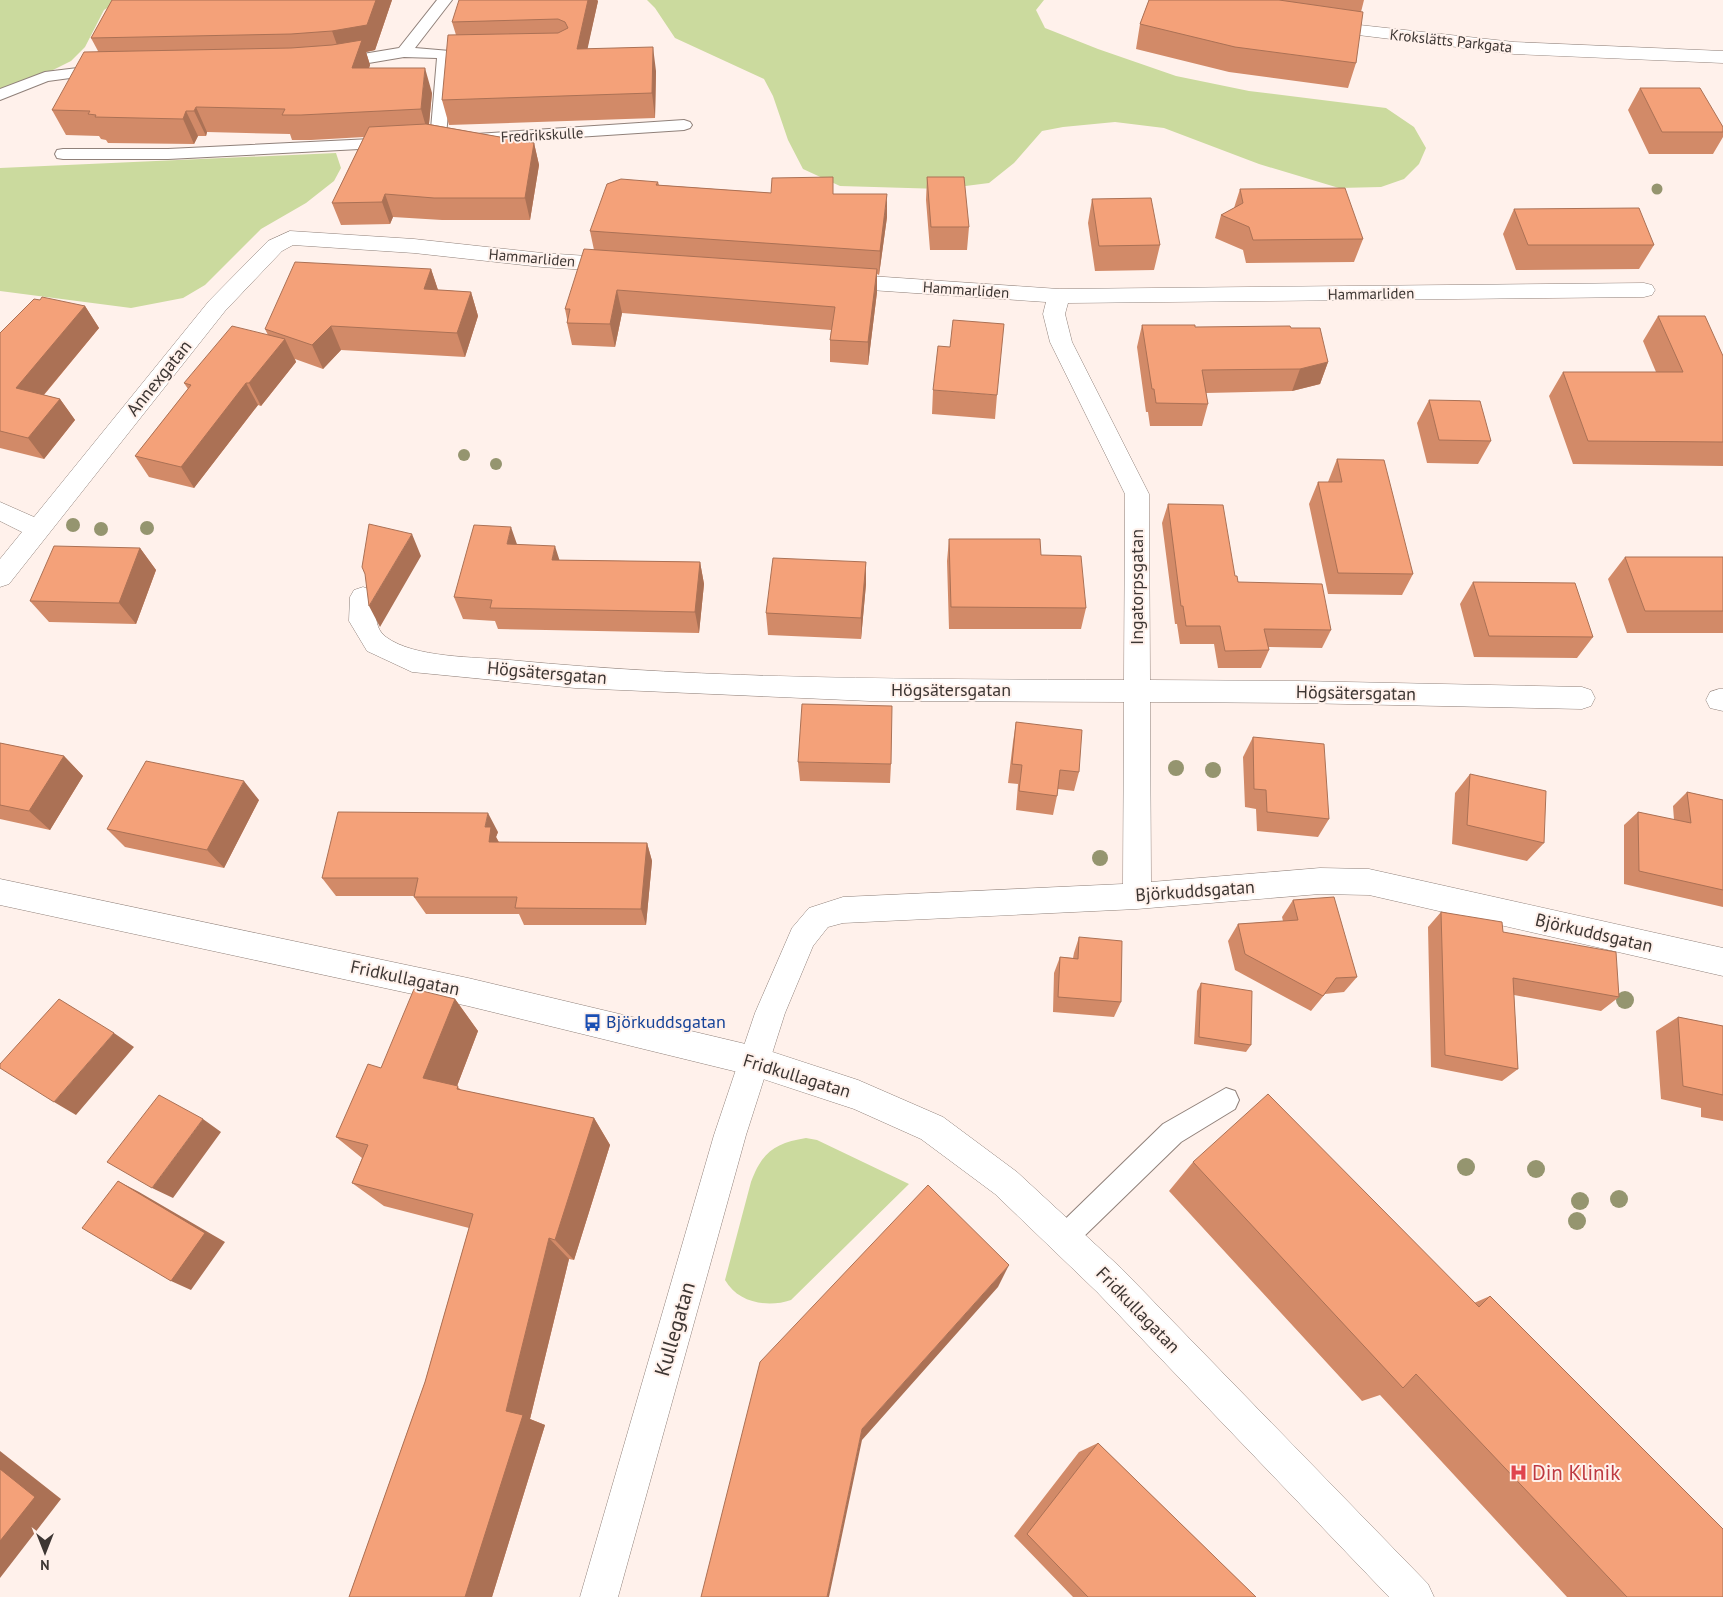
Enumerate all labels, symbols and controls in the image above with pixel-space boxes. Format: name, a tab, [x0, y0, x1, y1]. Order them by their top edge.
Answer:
street label: Krokslätts Parkgata	[1389, 25, 1513, 56]
street label: Fredrikskulle	[500, 123, 584, 146]
street label: Hammarliden	[488, 244, 576, 271]
street label: Hammarliden	[922, 277, 1010, 302]
street label: Hammarliden	[1327, 283, 1415, 304]
street label: Annexgatan	[121, 335, 196, 420]
street label: Ingatorpsgatan	[1125, 529, 1148, 645]
street label: Högsätersgatan	[486, 656, 608, 689]
street label: Högsätersgatan	[891, 678, 1011, 701]
street label: Högsätersgatan	[1296, 680, 1416, 705]
street label: Björkuddsgatan	[1134, 875, 1256, 906]
street label: Björkuddsgatan	[1533, 908, 1655, 957]
street label: Fridkullagatan	[348, 955, 462, 1000]
place label: Björkuddsgatan	[606, 1010, 726, 1033]
bus stop icon: Björkuddsgatan	[582, 1012, 602, 1032]
street label: Fridkullagatan	[741, 1048, 854, 1103]
street label: Fridkullagatan	[1091, 1262, 1185, 1358]
street label: Kullegatan	[648, 1279, 701, 1379]
place label: Din Klinik	[1532, 1459, 1620, 1486]
hospital icon: Din Klinik	[1508, 1463, 1528, 1483]
north arrow	[20, 1527, 70, 1577]
text: N	[40, 1556, 50, 1574]

